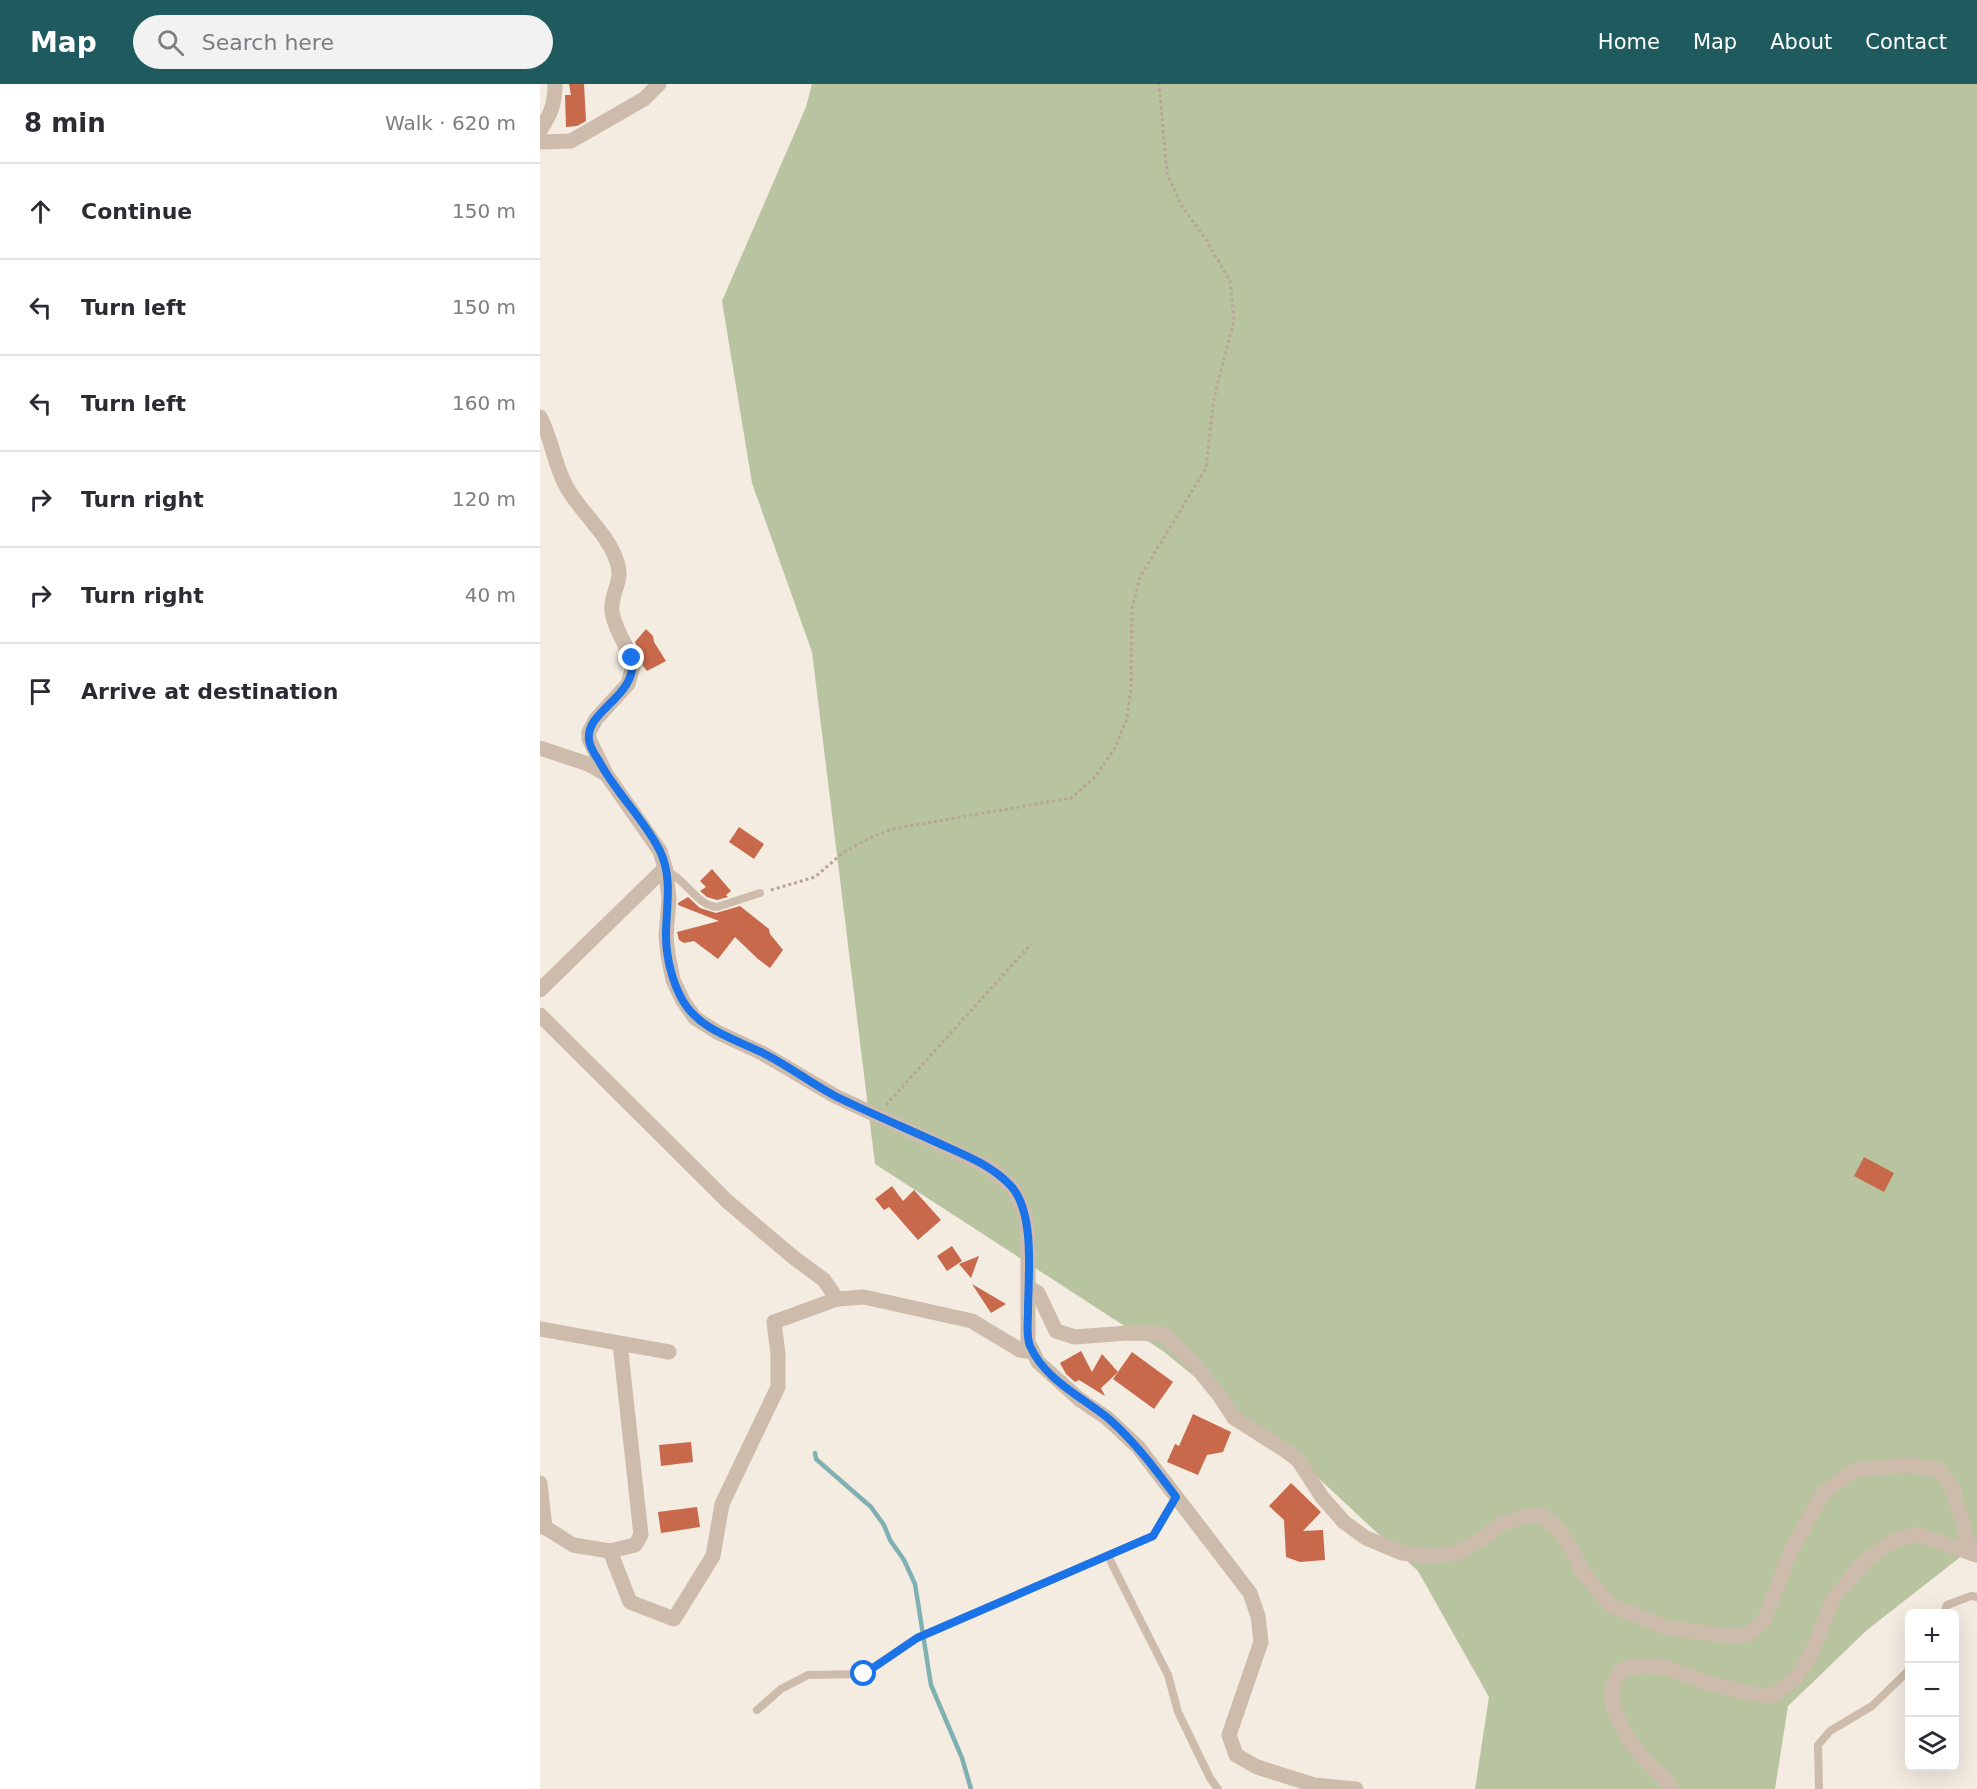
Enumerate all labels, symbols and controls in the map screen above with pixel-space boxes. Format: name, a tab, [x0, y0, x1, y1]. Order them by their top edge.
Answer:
search box	[133, 15, 553, 69]
text: Map	[30, 26, 97, 59]
icon: search	[154, 26, 187, 59]
text: Search here	[202, 30, 334, 55]
text: Home	[1598, 30, 1660, 54]
text: Map	[1693, 30, 1737, 54]
text: About	[1770, 30, 1832, 54]
text: Contact	[1865, 30, 1947, 54]
text: 8 min	[24, 108, 106, 138]
text: Walk · 620 m	[385, 111, 516, 135]
icon: ahead	[24, 195, 57, 228]
text: Continue	[81, 199, 192, 224]
text: 150 m	[452, 199, 516, 223]
icon: left	[24, 291, 57, 324]
text: Turn left	[81, 295, 186, 320]
text: 150 m	[452, 295, 516, 319]
icon: left	[24, 387, 57, 420]
text: Turn left	[81, 391, 186, 416]
text: 160 m	[452, 391, 516, 415]
icon: right	[24, 483, 57, 516]
text: Turn right	[81, 487, 204, 512]
text: 120 m	[452, 487, 516, 511]
icon: right	[24, 579, 57, 612]
text: Turn right	[81, 583, 204, 608]
text: 40 m	[465, 583, 516, 607]
route end	[618, 644, 644, 670]
icon: arrive	[24, 675, 57, 708]
text: Arrive at destination	[81, 679, 338, 704]
map controls	[1905, 1609, 1959, 1771]
button: +	[1905, 1609, 1959, 1663]
route start	[850, 1660, 876, 1686]
button: −	[1905, 1663, 1959, 1717]
button: layers	[1905, 1717, 1959, 1771]

